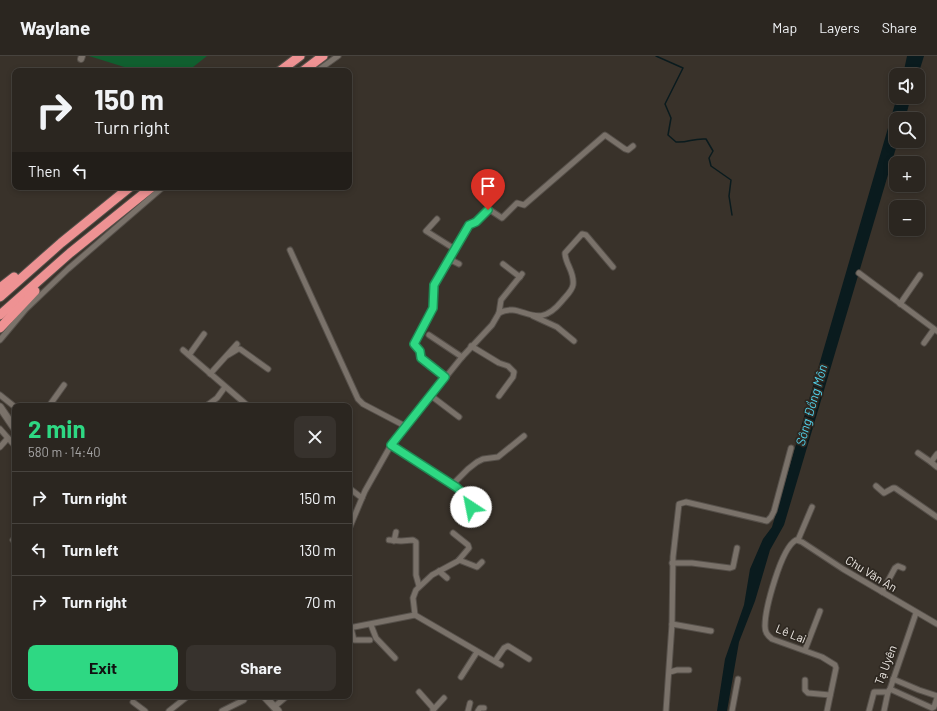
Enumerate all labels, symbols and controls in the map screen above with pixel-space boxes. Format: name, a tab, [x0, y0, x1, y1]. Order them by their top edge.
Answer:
text: Waylane	[20, 16, 90, 39]
text: Map	[772, 19, 797, 36]
text: Layers	[819, 19, 860, 36]
text: Share	[882, 19, 917, 36]
map controls	[889, 68, 925, 236]
button: sound	[889, 68, 925, 104]
text: 150 m	[94, 82, 164, 116]
icon: right	[28, 84, 80, 136]
button: search	[889, 112, 925, 148]
text: Turn right	[94, 116, 170, 138]
button: +	[889, 156, 925, 192]
icon: left	[69, 160, 91, 182]
text: Then	[28, 162, 61, 180]
pin	[471, 169, 505, 210]
icon: arrive	[477, 175, 499, 197]
button: −	[889, 200, 925, 236]
water label: Sông Đồng Môn	[792, 362, 830, 448]
text: 2 min	[28, 414, 86, 443]
button: close	[294, 416, 336, 458]
text: 580 m · 14:40	[28, 444, 101, 460]
position arrow	[450, 486, 492, 528]
icon: right	[28, 487, 50, 509]
text: Turn right	[62, 489, 127, 507]
text: 150 m	[299, 489, 336, 507]
icon: left	[28, 539, 50, 561]
text: Turn left	[62, 541, 118, 559]
text: 130 m	[299, 541, 336, 559]
street label: Chu Văn An	[843, 552, 900, 594]
icon: right	[28, 591, 50, 613]
text: Turn right	[62, 593, 127, 611]
text: 70 m	[305, 593, 336, 611]
street label: Lê Lai	[774, 621, 809, 645]
street label: Tạ Uyên	[871, 643, 899, 686]
button: Exit	[28, 645, 178, 691]
button: Share	[186, 645, 336, 691]

